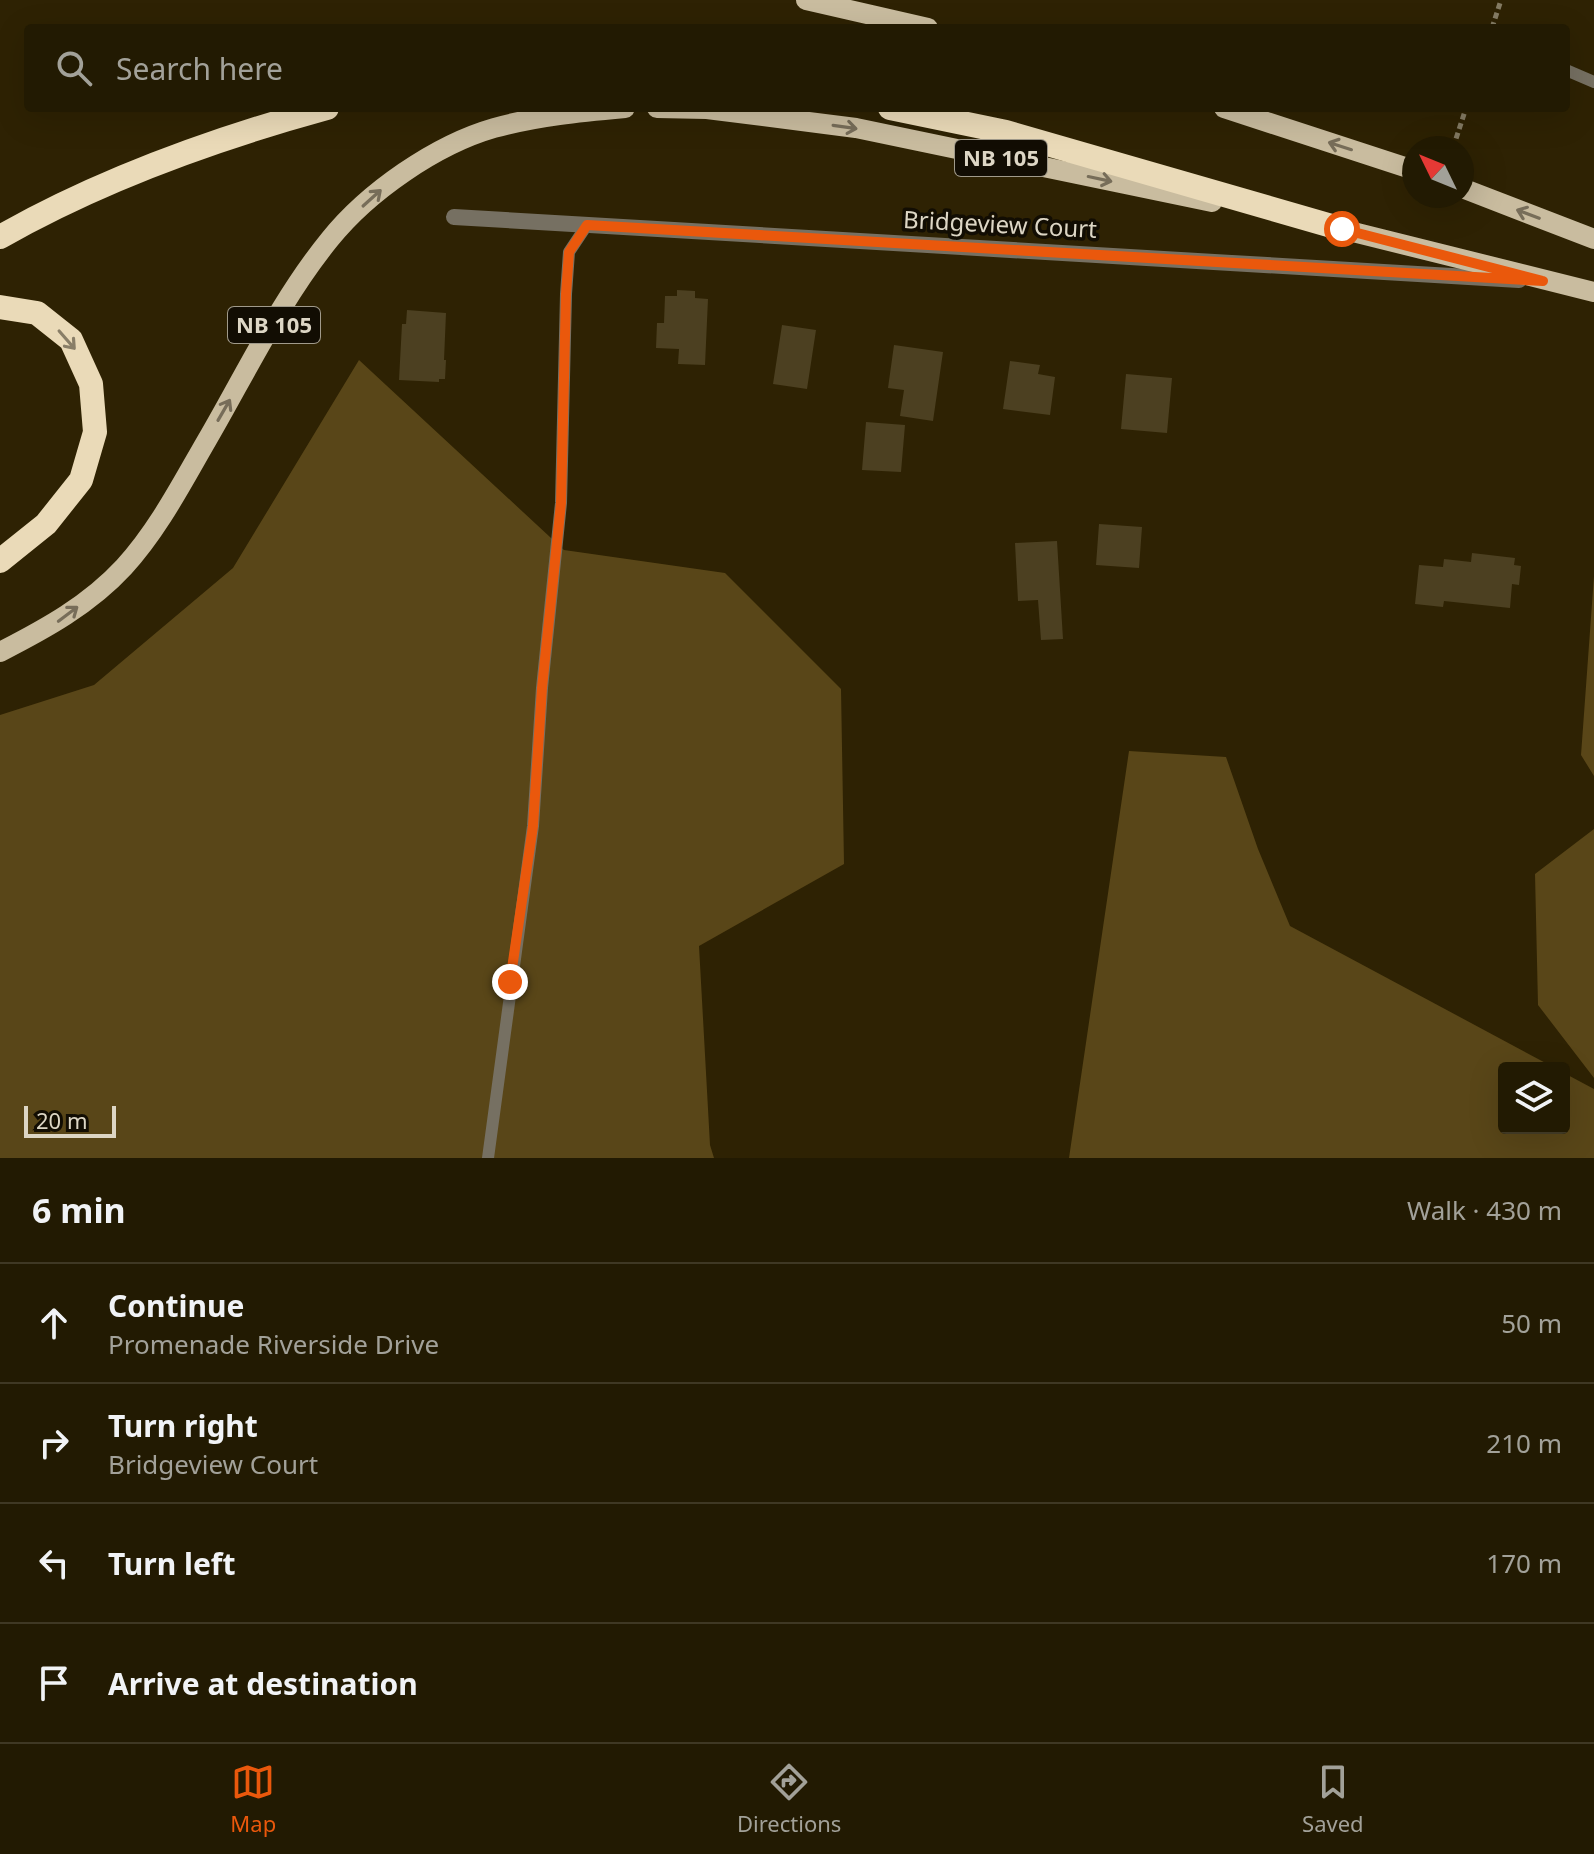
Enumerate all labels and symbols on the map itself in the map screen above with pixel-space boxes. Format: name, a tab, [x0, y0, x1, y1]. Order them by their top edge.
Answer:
one-way arrow	[832, 120, 858, 135]
north arrow	[1402, 136, 1474, 208]
one-way arrow	[1328, 138, 1353, 152]
road number: NB 105	[955, 140, 1047, 176]
one-way arrow	[1087, 172, 1113, 187]
one-way arrow	[362, 190, 382, 208]
street label: Bridgeview Court	[902, 202, 1098, 245]
one-way arrow	[1516, 206, 1541, 220]
route start	[1324, 211, 1360, 247]
road number: NB 105	[228, 307, 320, 343]
one-way arrow	[58, 329, 76, 349]
one-way arrow	[216, 399, 232, 422]
one-way arrow	[57, 606, 78, 623]
route end	[492, 964, 528, 1000]
scale bar	[24, 1102, 116, 1138]

